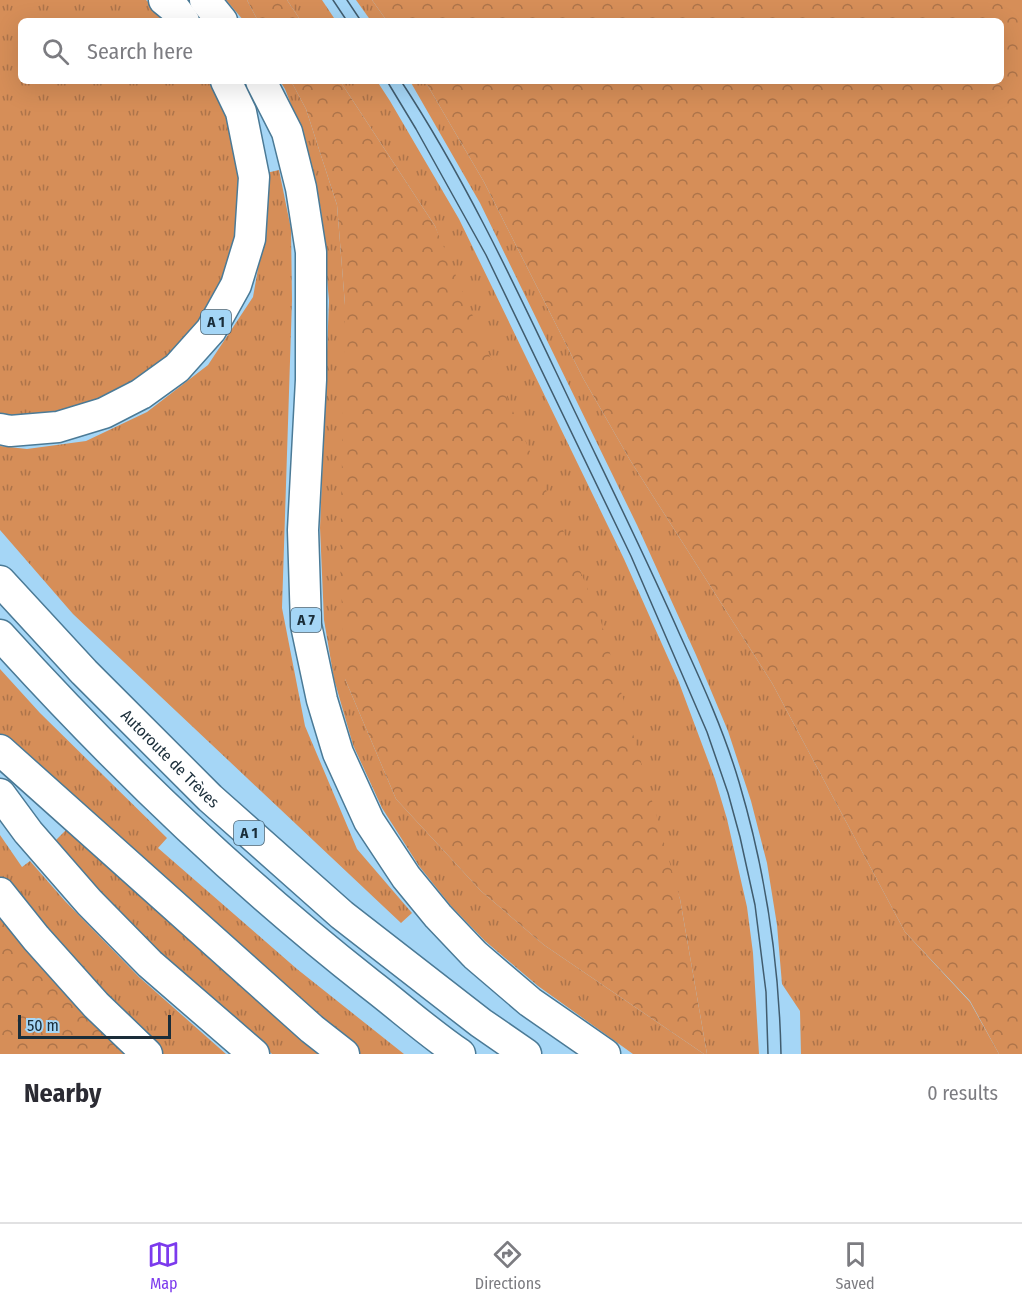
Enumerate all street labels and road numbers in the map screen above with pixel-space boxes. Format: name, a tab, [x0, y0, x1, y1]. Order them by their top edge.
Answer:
road number: A 1	[201, 310, 231, 334]
road number: A 7	[291, 608, 321, 632]
street label: Autoroute de Trèves	[117, 706, 223, 812]
road number: A 1	[234, 821, 264, 845]

